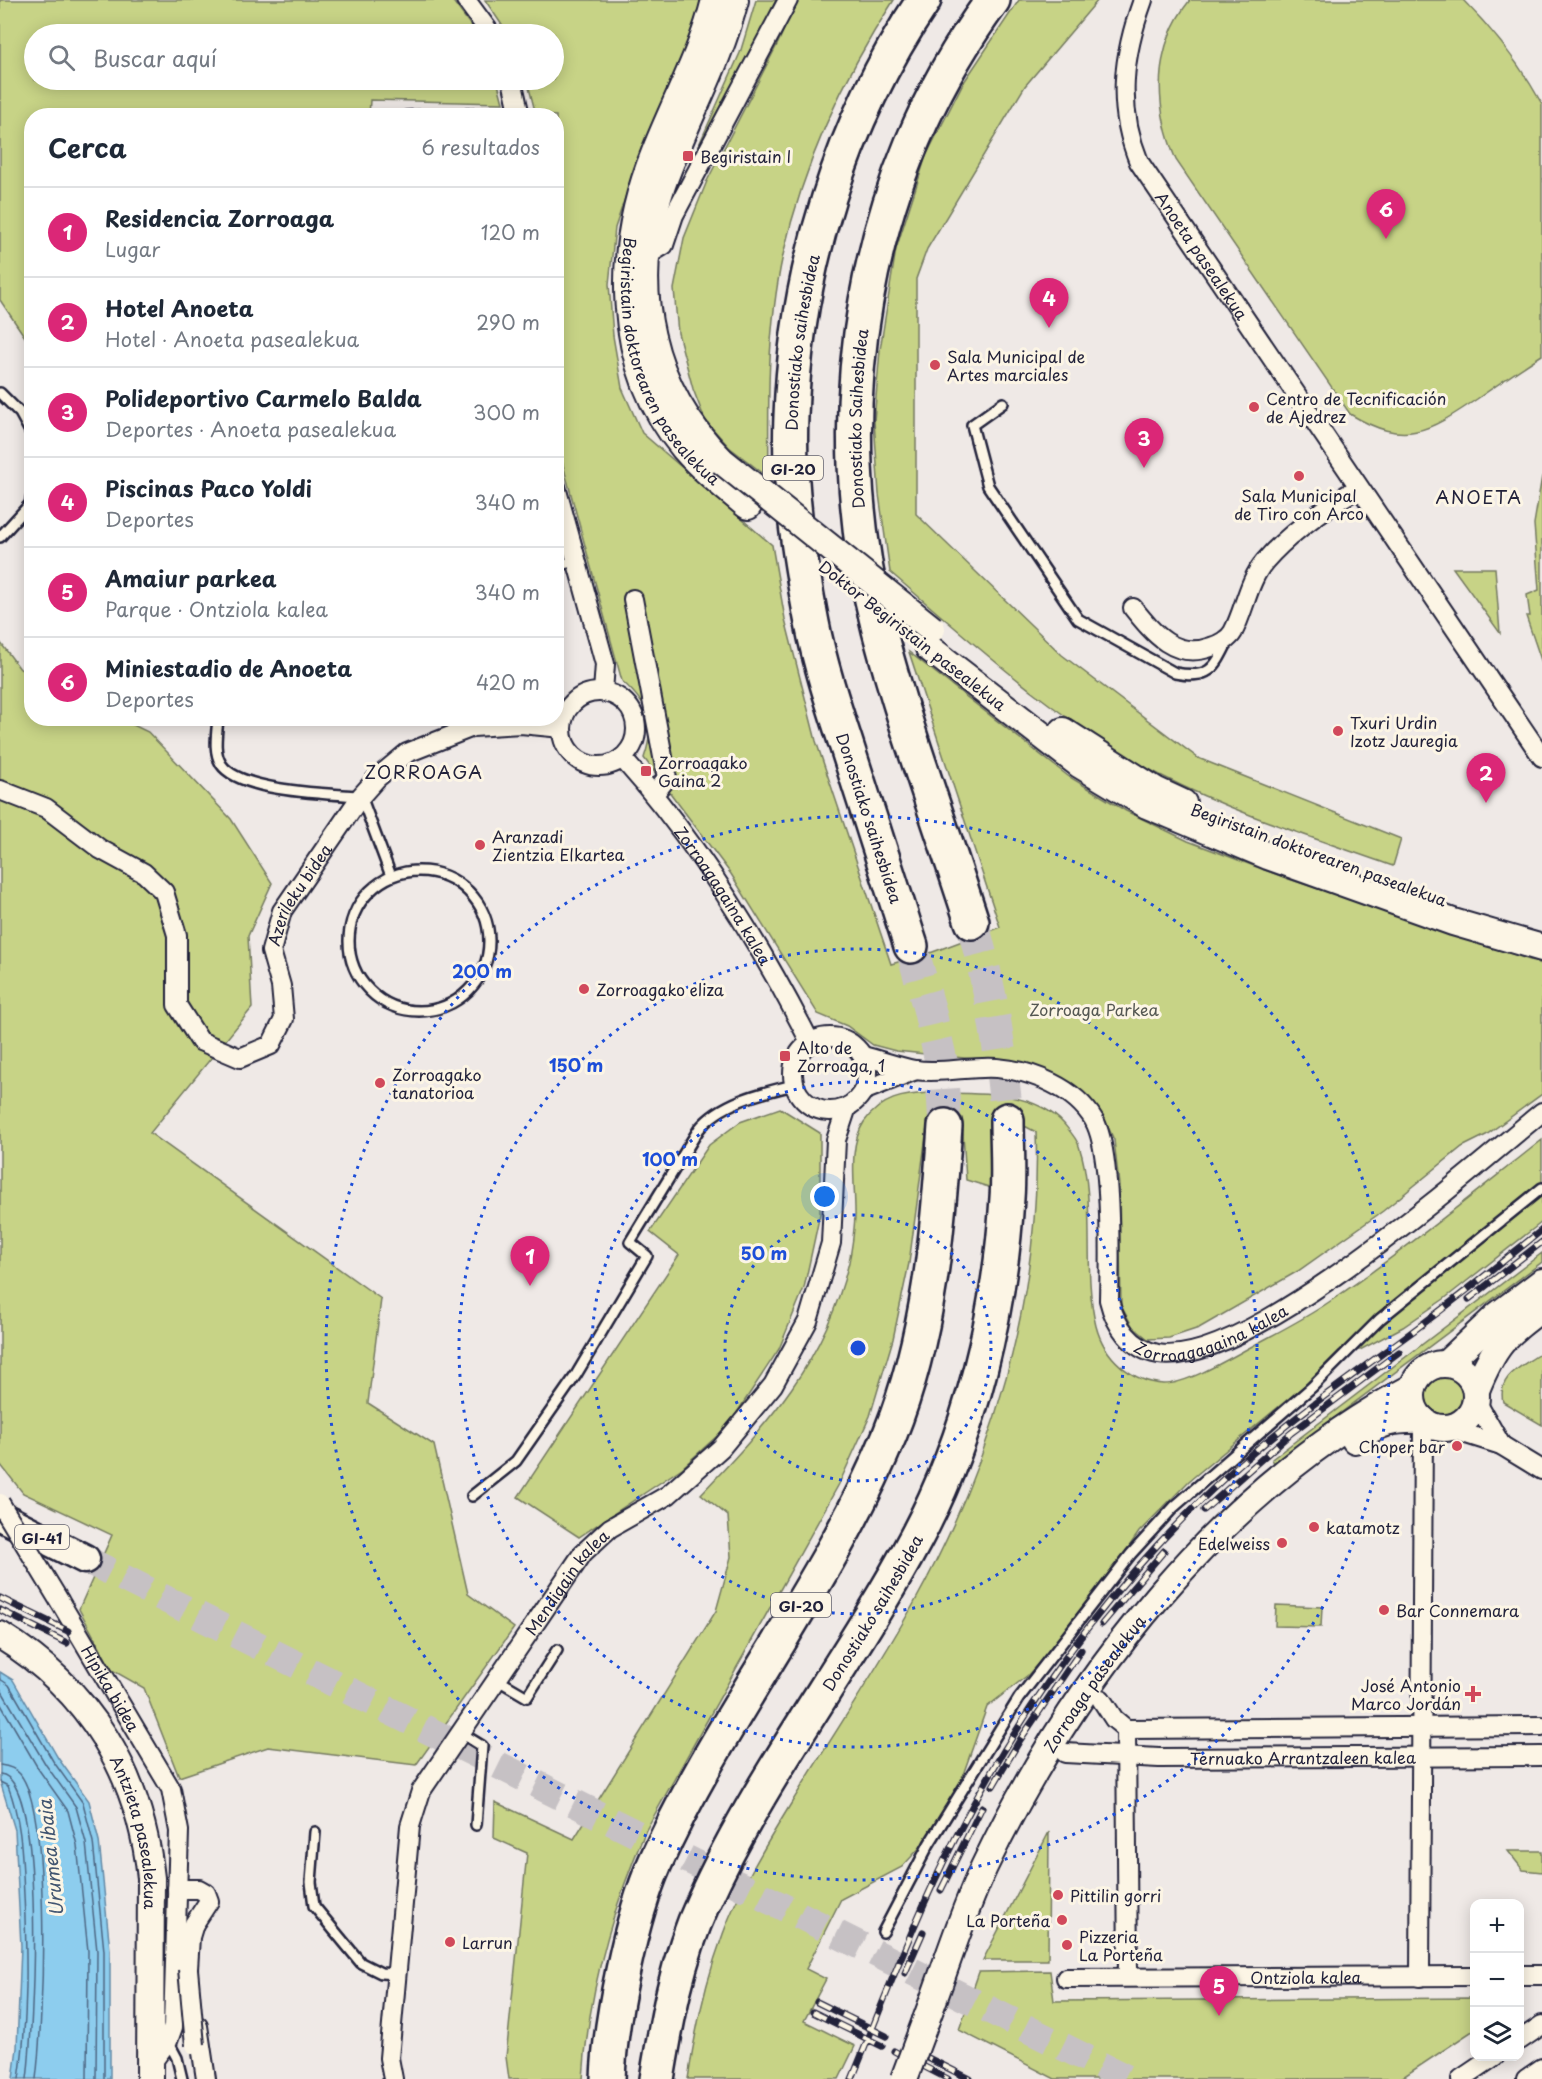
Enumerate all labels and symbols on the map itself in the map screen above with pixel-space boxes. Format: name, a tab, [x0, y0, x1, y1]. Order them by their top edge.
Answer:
place label: Begiristain I	[700, 144, 792, 168]
marker: Begiristain I	[681, 149, 695, 163]
street label: Anoeta pasealekua	[1150, 186, 1254, 324]
pin: 6	[1366, 190, 1406, 239]
street label: Begiristain doktorearen pasealekua	[616, 236, 726, 490]
street label: Donostiako saihesbidea	[779, 251, 825, 431]
pin: 4	[1030, 278, 1068, 328]
street label: Donostiako Saihesbidea	[842, 327, 874, 510]
place label: Sala Municipal de Artes marciales	[947, 344, 1086, 386]
marker: Sala Municipal de Artes marciales	[928, 358, 942, 372]
place label: Centro de Tecnificación de Ajedrez	[1266, 386, 1446, 428]
marker: Centro de Tecnificación de Ajedrez	[1247, 400, 1261, 414]
pin: 3	[1124, 418, 1164, 468]
road number: GI-20	[763, 456, 823, 480]
marker: Sala Municipal de Tiro con Arco	[1292, 469, 1306, 483]
place label: Sala Municipal de Tiro con Arco	[1234, 483, 1364, 525]
district label: ANOETA	[1435, 483, 1523, 510]
street label: Doktor Begiristain pasealekua	[814, 554, 1012, 716]
place label: Txuri Urdin Izotz Jauregia	[1350, 710, 1458, 752]
marker: Txuri Urdin Izotz Jauregia	[1331, 724, 1345, 738]
street label: Donostiako saihesbidea	[831, 730, 909, 906]
place label: Zorroagako Gaina 2	[658, 750, 747, 792]
pin: 2	[1466, 754, 1506, 803]
district label: ZORROAGA	[364, 758, 484, 785]
marker: Zorroagako Gaina 2	[639, 764, 653, 778]
street label: Begiristain doktorearen pasealekua	[1188, 796, 1450, 912]
street label: Zorroagagaina kalea	[669, 820, 778, 969]
place label: Aranzadi Zientzia Elkartea	[492, 824, 625, 866]
street label: Azerileku bidea	[261, 838, 337, 948]
marker: Aranzadi Zientzia Elkartea	[473, 838, 487, 852]
text: 200 m	[452, 957, 512, 984]
place label: Zorroagako eliza	[596, 977, 724, 1001]
marker: Zorroagako eliza	[577, 982, 591, 996]
park label: Zorroaga Parkea	[1029, 997, 1160, 1021]
place label: Alto de Zorroaga, 1	[797, 1035, 885, 1077]
marker: Alto de Zorroaga, 1	[778, 1049, 792, 1063]
text: 150 m	[549, 1051, 603, 1078]
place label: Zorroagako tanatorioa	[392, 1062, 481, 1104]
marker: Zorroagako tanatorioa	[373, 1076, 387, 1090]
text: 100 m	[642, 1145, 698, 1172]
your location	[810, 1182, 839, 1211]
pin: 1	[510, 1236, 550, 1286]
text: 50 m	[741, 1239, 787, 1266]
street label: Zorroagagaina kalea	[1130, 1298, 1292, 1367]
centre of rings	[848, 1338, 868, 1358]
place label: Choper bar	[1358, 1434, 1446, 1458]
marker: Choper bar	[1450, 1439, 1464, 1453]
place label: katamotz	[1326, 1515, 1400, 1539]
marker: katamotz	[1307, 1520, 1321, 1534]
street label: Mendigain kalea	[519, 1523, 614, 1640]
road number: GI-41	[15, 1525, 69, 1549]
street label: Donostiako saihesbidea	[816, 1530, 928, 1695]
place label: Edelweiss	[1198, 1531, 1270, 1555]
marker: Edelweiss	[1275, 1536, 1289, 1550]
road number: GI-20	[771, 1593, 831, 1617]
place label: Bar Connemara	[1396, 1598, 1519, 1622]
marker: Bar Connemara	[1377, 1603, 1391, 1617]
street label: Zorroaga pasealekua	[1037, 1609, 1151, 1757]
street label: Hipika bidea	[76, 1640, 146, 1736]
place label: José Antonio Marco Jordán	[1351, 1673, 1461, 1715]
marker: José Antonio Marco Jordán	[1466, 1687, 1480, 1701]
street label: Ternuako Arrantzaleen kalea	[1190, 1745, 1416, 1770]
street label: Antzieta pasealekua	[105, 1751, 163, 1909]
water label: Urumea ibaia	[30, 1798, 70, 1918]
place label: Pittilin gorri	[1070, 1883, 1161, 1907]
marker: Pittilin gorri	[1051, 1888, 1065, 1902]
place label: La Porteña	[966, 1908, 1050, 1932]
marker: La Porteña	[1055, 1913, 1069, 1927]
place label: Pizzeria La Porteña	[1079, 1924, 1163, 1966]
place label: Larrun	[462, 1930, 513, 1954]
marker: Larrun	[443, 1935, 457, 1949]
marker: Pizzeria La Porteña	[1060, 1938, 1074, 1952]
street label: Ontziola kalea	[1250, 1965, 1362, 1989]
pin: 5	[1200, 1966, 1238, 2016]

